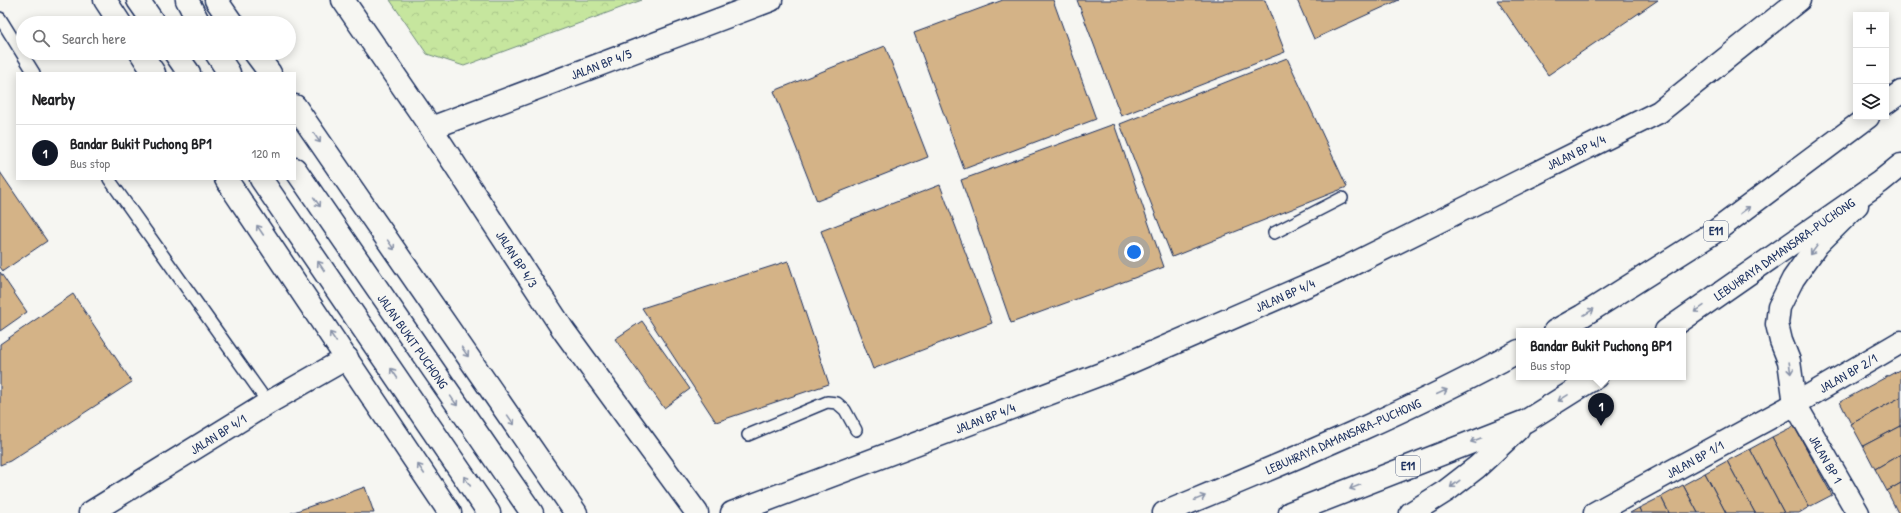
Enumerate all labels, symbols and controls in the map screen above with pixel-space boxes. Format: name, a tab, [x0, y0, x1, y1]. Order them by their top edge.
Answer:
map controls	[1853, 12, 1889, 120]
button: +	[1853, 12, 1889, 48]
search box	[16, 16, 296, 60]
icon: search	[30, 27, 52, 49]
text: Search here	[62, 28, 126, 49]
street label: JALAN BP 4/5	[568, 44, 635, 84]
button: −	[1853, 48, 1889, 84]
button: layers	[1853, 84, 1889, 120]
text: Nearby	[32, 87, 75, 110]
street label: JALAN BP 4/4	[1544, 130, 1609, 174]
one-way arrow	[313, 132, 321, 143]
text: Bandar Bukit Puchong BP1	[70, 133, 212, 154]
text: 1	[43, 144, 47, 162]
text: 120 m	[252, 144, 280, 162]
text: Bus stop	[70, 154, 110, 172]
street label: LEBUHRAYA DAMANSARA–PUCHONG	[1710, 193, 1859, 305]
one-way arrow	[313, 196, 321, 207]
one-way arrow	[1739, 205, 1750, 214]
road number: E11	[1704, 221, 1728, 241]
one-way arrow	[256, 225, 264, 236]
street label: JALAN BP 4/3	[492, 227, 542, 291]
one-way arrow	[387, 239, 395, 250]
your location	[1124, 242, 1144, 262]
one-way arrow	[1809, 244, 1818, 255]
one-way arrow	[316, 260, 324, 272]
street label: JALAN BP 4/4	[1252, 274, 1318, 316]
street label: JALAN BUKIT PUCHONG	[374, 290, 453, 393]
one-way arrow	[1694, 305, 1705, 313]
one-way arrow	[1583, 307, 1595, 315]
popup	[1516, 328, 1686, 380]
one-way arrow	[329, 332, 337, 343]
text: Bandar Bukit Puchong BP1	[1530, 335, 1672, 356]
one-way arrow	[461, 346, 469, 357]
street label: JALAN BP 2/1	[1816, 349, 1881, 397]
text: Bus stop	[1530, 356, 1570, 374]
one-way arrow	[1786, 361, 1794, 374]
one-way arrow	[390, 368, 398, 379]
one-way arrow	[1436, 388, 1448, 395]
street label: LEBUHRAYA DAMANSARA–PUCHONG	[1262, 393, 1424, 478]
pin: 1	[1588, 393, 1614, 426]
one-way arrow	[1558, 394, 1569, 402]
one-way arrow	[450, 395, 458, 406]
street label: JALAN BP 4/4	[952, 398, 1018, 438]
street label: JALAN BP 4/1	[186, 409, 250, 458]
one-way arrow	[507, 414, 516, 425]
street label: JALAN BP 1	[1805, 432, 1847, 487]
one-way arrow	[1471, 436, 1483, 444]
street label: JALAN BP 1/1	[1663, 436, 1727, 482]
road number: E11	[1396, 456, 1420, 476]
one-way arrow	[416, 463, 424, 475]
one-way arrow	[463, 476, 471, 487]
one-way arrow	[1449, 480, 1460, 488]
one-way arrow	[1350, 484, 1362, 491]
one-way arrow	[1194, 494, 1206, 501]

